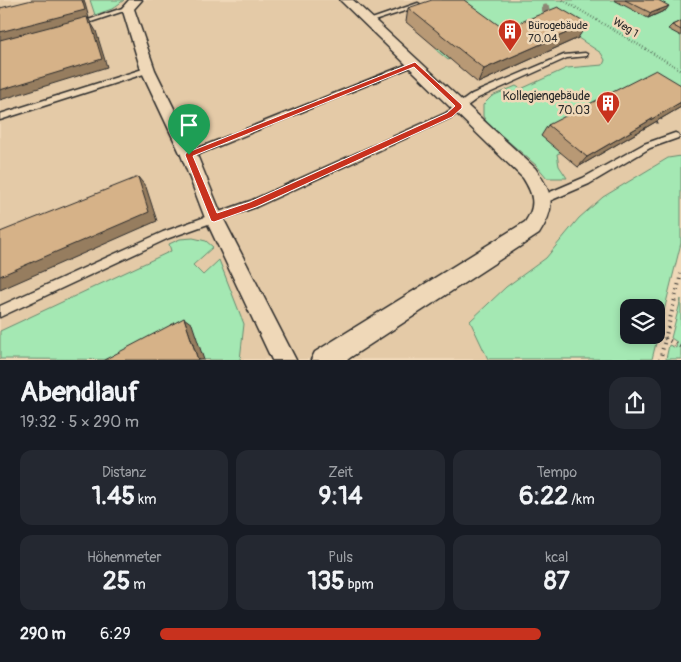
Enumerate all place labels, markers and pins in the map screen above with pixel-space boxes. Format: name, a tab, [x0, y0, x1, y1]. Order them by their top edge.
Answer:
building icon: Bürogebäude 70.04	[497, 18, 523, 52]
place label: Bürogebäude 70.04	[528, 19, 588, 45]
place label: Kollegiengebäude 70.03	[503, 89, 590, 118]
building icon: Kollegiengebäude 70.03	[595, 90, 621, 124]
pin	[168, 104, 210, 155]

